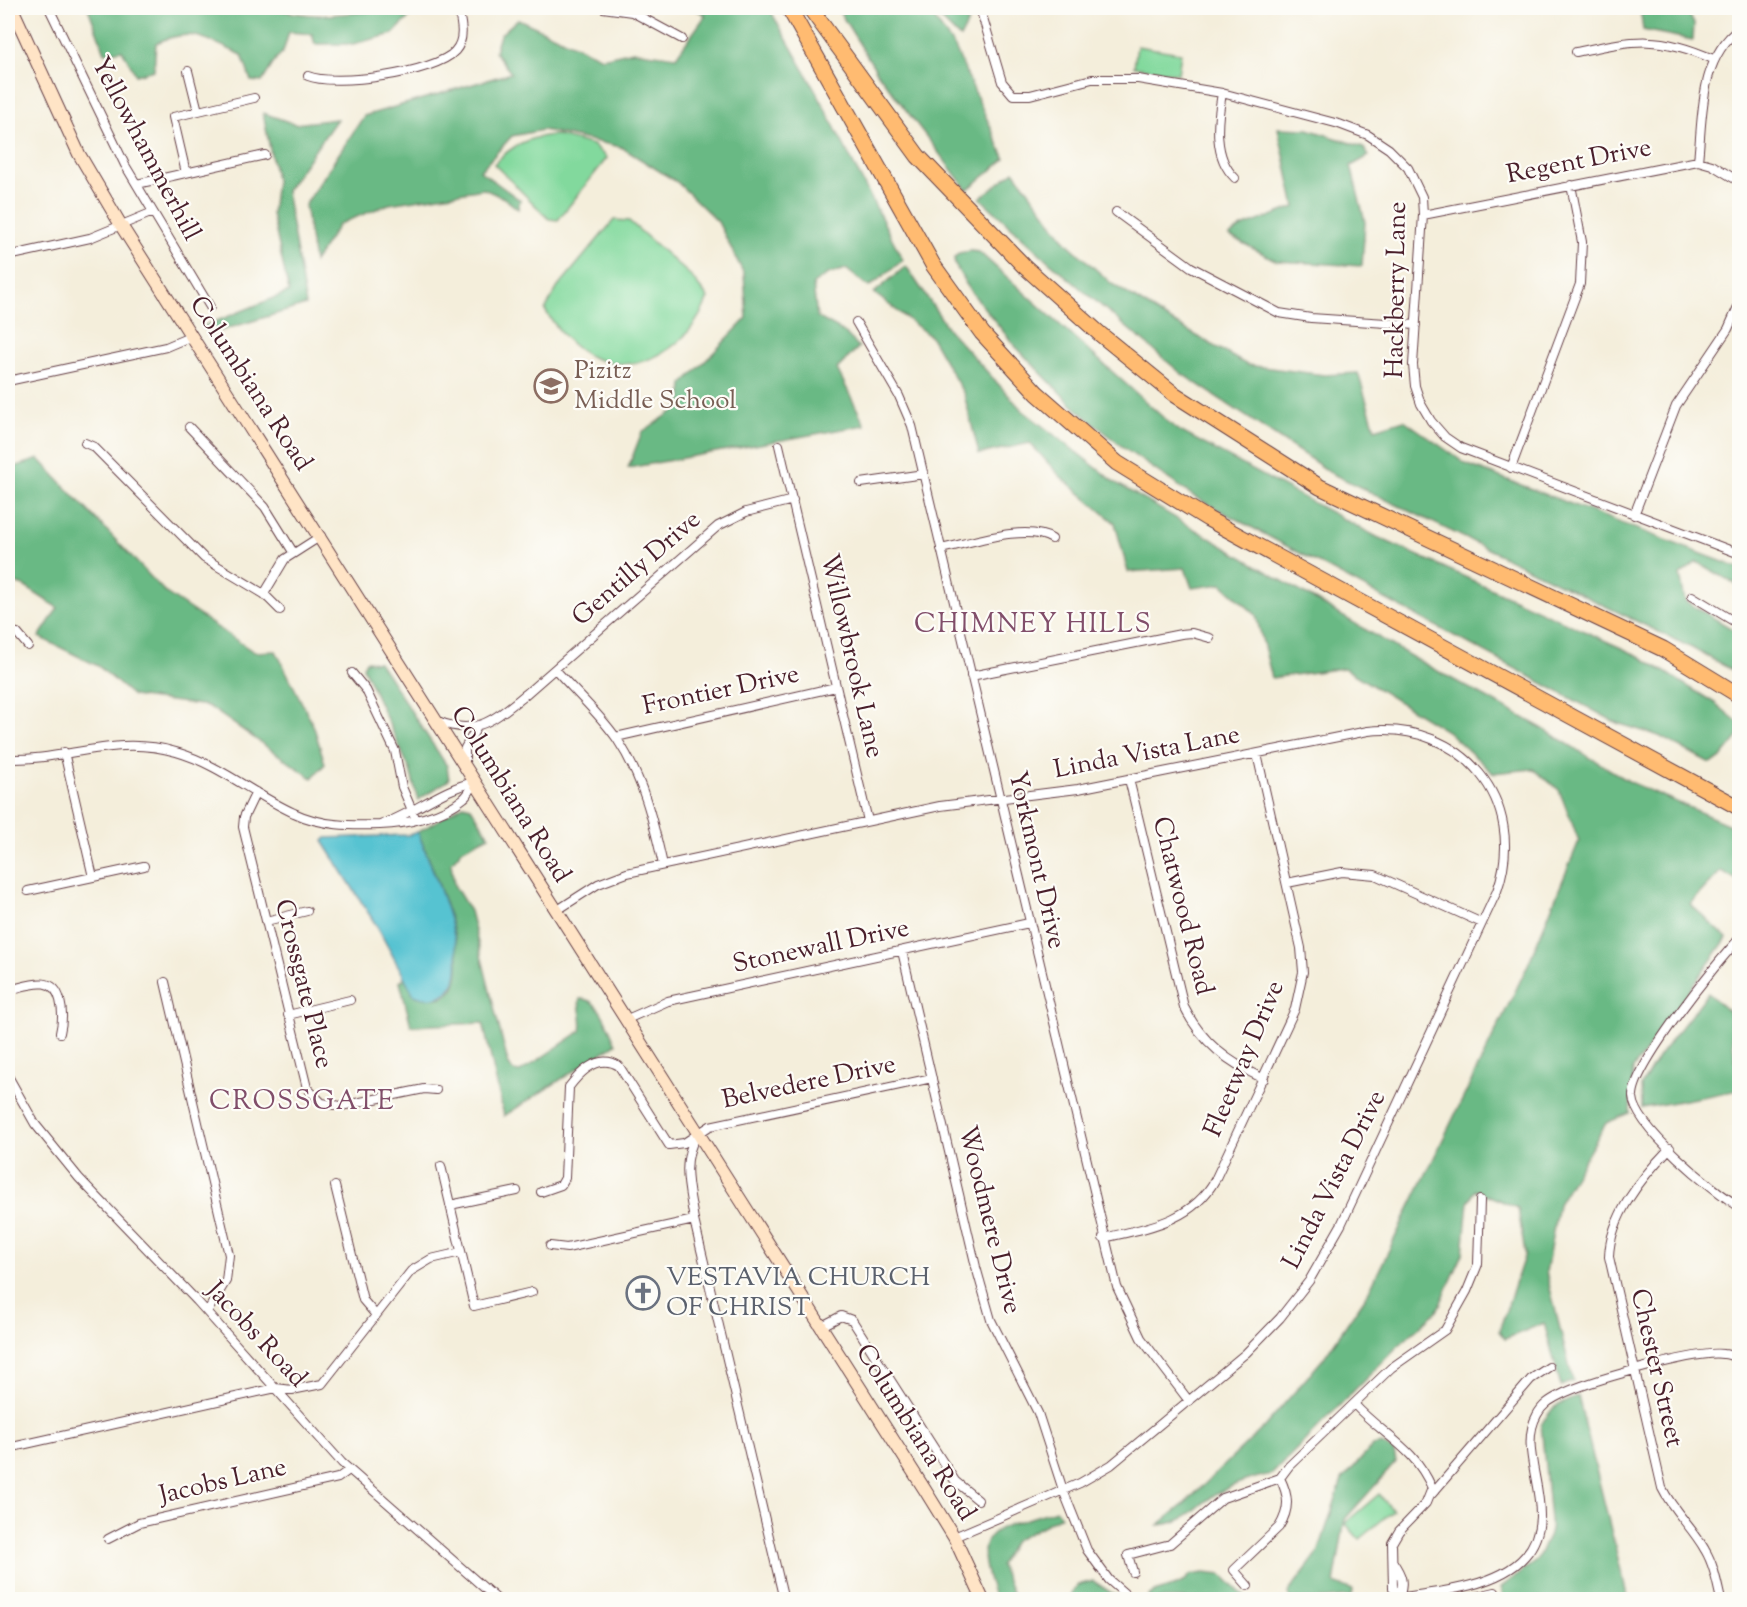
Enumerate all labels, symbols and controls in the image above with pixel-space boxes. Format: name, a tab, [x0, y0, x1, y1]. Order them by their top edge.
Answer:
street label: Yellowhammerhill	[81, 50, 209, 248]
street label: Regent Drive	[1503, 130, 1655, 194]
street label: Hackberry Lane	[1377, 201, 1417, 379]
street label: Columbiana Road	[179, 289, 321, 479]
place label: Pizitz Middle School	[574, 353, 737, 420]
school or university icon: Pizitz Middle School	[533, 368, 569, 404]
street label: Gentilly Drive	[564, 503, 710, 635]
street label: Willowbrook Lane	[810, 550, 892, 762]
district label: CHIMNEY HILLS	[914, 606, 1152, 645]
street label: Frontier Drive	[639, 656, 803, 726]
street label: Columbiana Road	[441, 699, 579, 891]
street label: Linda Vista Lane	[1051, 717, 1243, 789]
street label: Yorkmont Drive	[998, 767, 1074, 953]
street label: Chatwood Road	[1142, 813, 1222, 999]
street label: Crossgate Place	[264, 895, 342, 1073]
street label: Stonewall Drive	[729, 910, 913, 984]
street label: Fleetway Drive	[1195, 975, 1295, 1143]
street label: Belvedere Drive	[719, 1047, 899, 1119]
district label: CROSSGATE	[209, 1083, 395, 1122]
street label: Linda Vista Drive	[1274, 1084, 1396, 1276]
street label: Woodmere Drive	[948, 1122, 1030, 1318]
place label: VESTAVIA CHURCH OF CHRIST	[666, 1260, 930, 1327]
street label: Jacobs Road	[196, 1272, 315, 1397]
church icon: VESTAVIA CHURCH OF CHRIST	[625, 1275, 661, 1311]
street label: Chester Street	[1620, 1285, 1692, 1451]
street label: Columbiana Road	[846, 1337, 984, 1529]
street label: Jacobs Lane	[154, 1449, 290, 1515]

